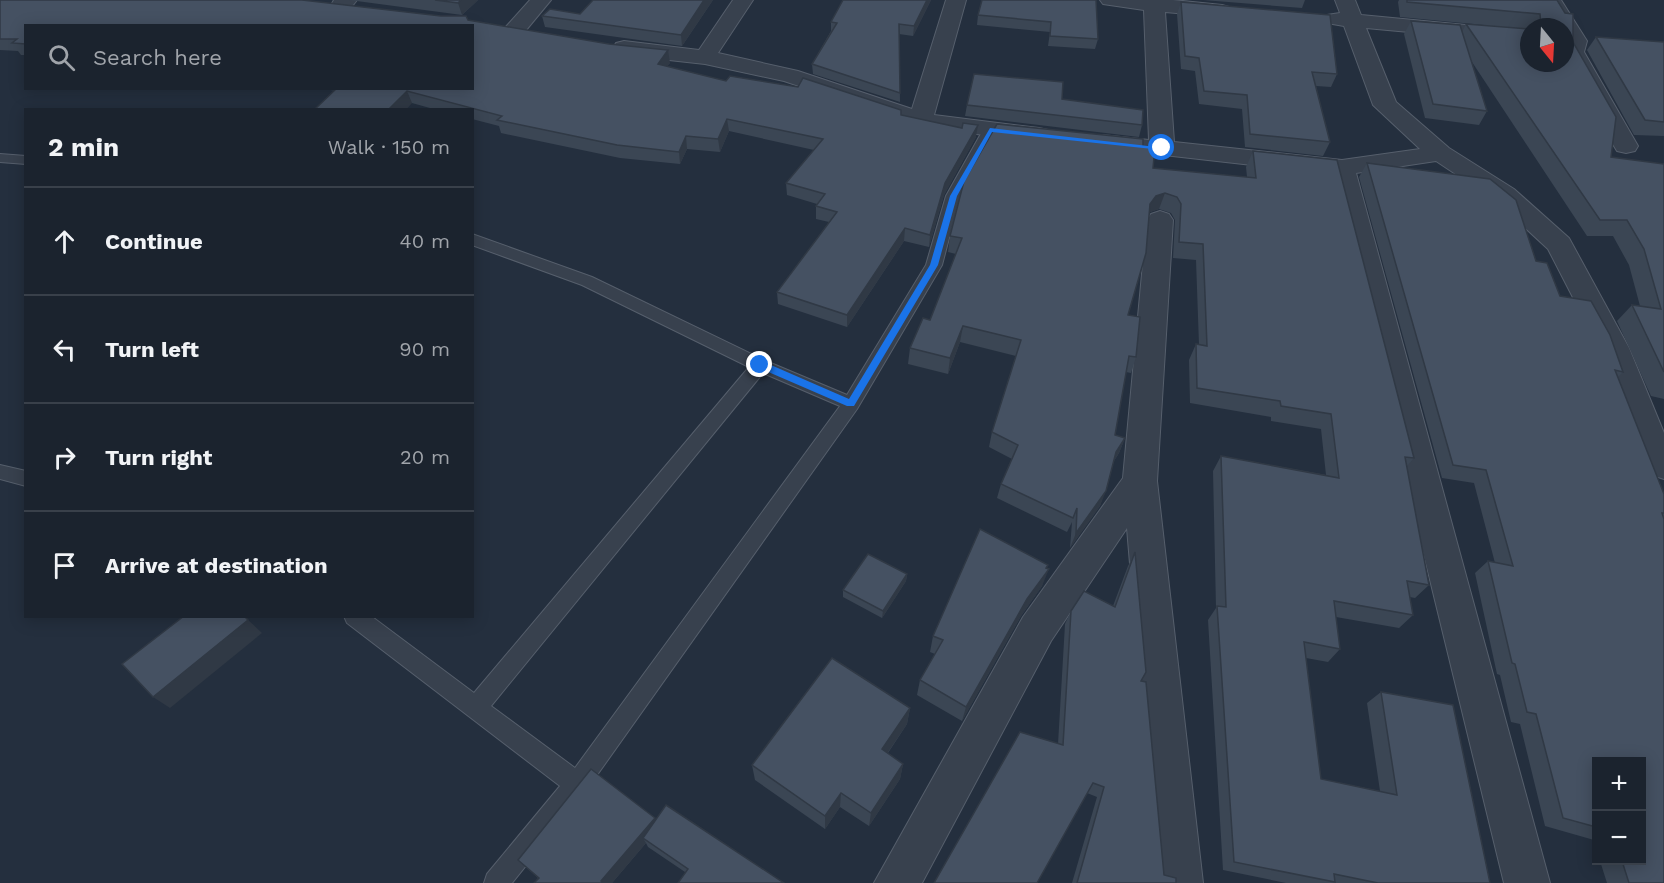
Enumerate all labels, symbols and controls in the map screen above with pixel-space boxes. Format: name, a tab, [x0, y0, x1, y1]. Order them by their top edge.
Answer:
north arrow	[1520, 18, 1574, 72]
search box	[24, 24, 474, 90]
icon: search	[45, 41, 78, 74]
text: Search here	[93, 45, 222, 70]
text: 2 min	[48, 132, 119, 162]
route start	[1148, 134, 1174, 160]
text: Walk · 150 m	[328, 135, 450, 159]
icon: ahead	[48, 225, 81, 258]
text: Continue	[105, 229, 203, 254]
text: 40 m	[399, 229, 450, 253]
icon: left	[48, 333, 81, 366]
text: Turn left	[105, 337, 199, 362]
text: 90 m	[399, 337, 450, 361]
route end	[746, 351, 772, 377]
icon: right	[48, 441, 81, 474]
text: Turn right	[105, 445, 212, 470]
text: 20 m	[400, 445, 450, 469]
icon: arrive	[48, 549, 81, 582]
text: Arrive at destination	[105, 553, 328, 578]
map controls	[1592, 757, 1646, 865]
button: +	[1592, 757, 1646, 811]
button: −	[1592, 811, 1646, 865]

